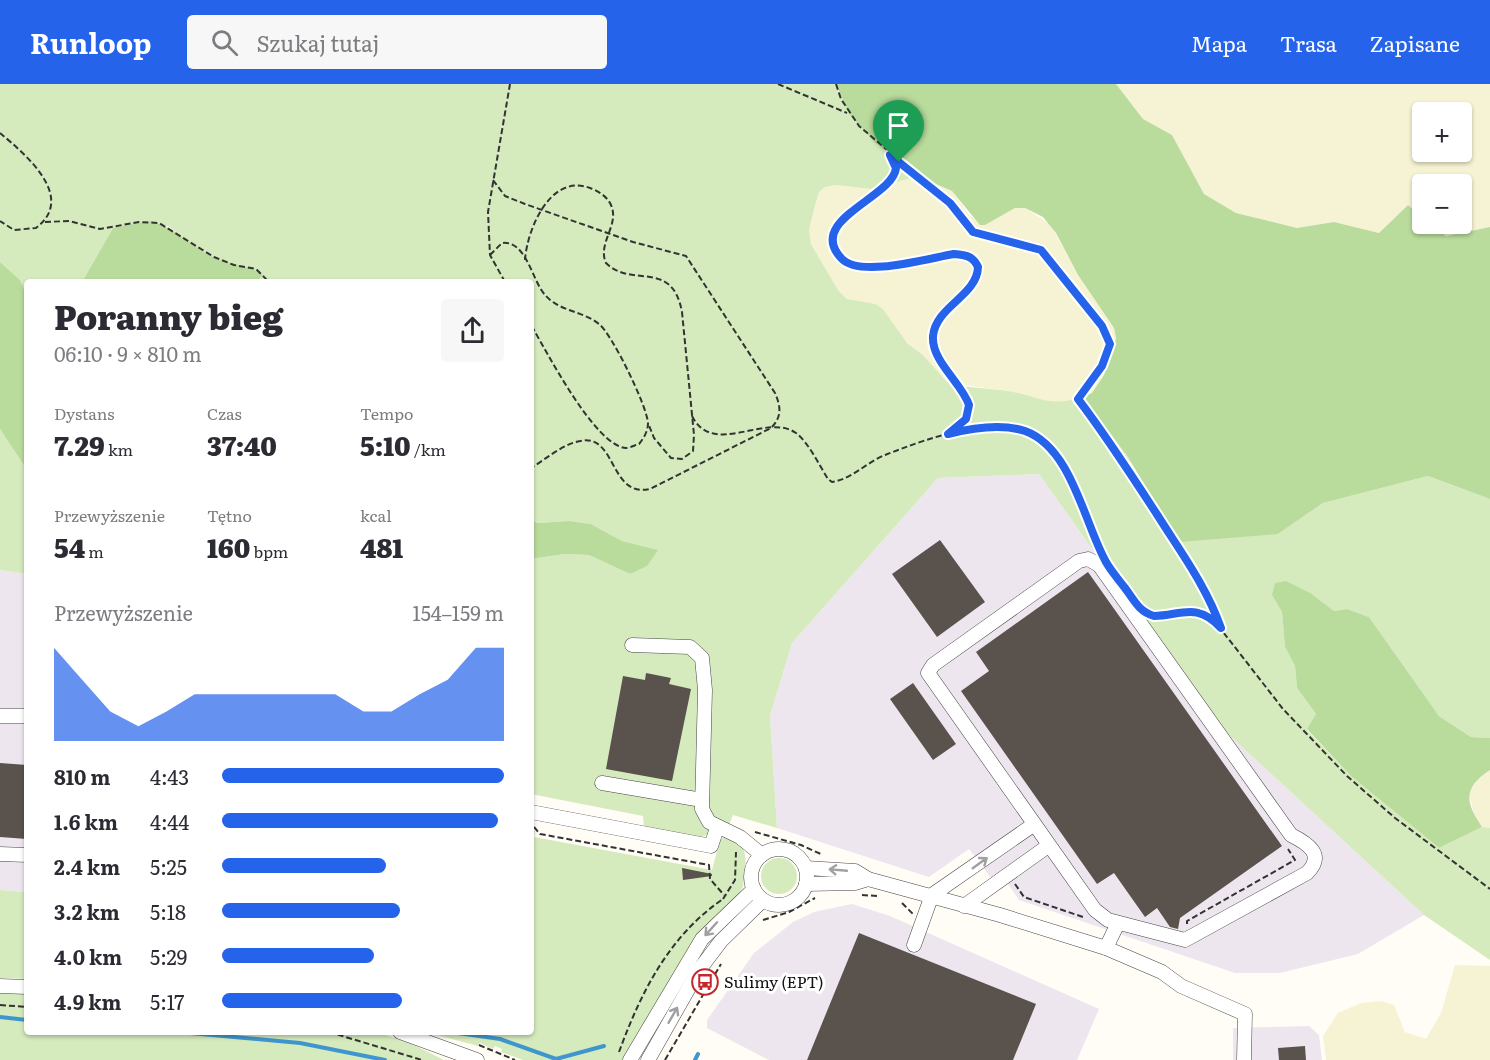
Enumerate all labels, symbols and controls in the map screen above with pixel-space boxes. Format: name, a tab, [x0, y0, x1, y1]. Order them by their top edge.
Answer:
search box	[187, 15, 607, 69]
text: Runloop	[30, 21, 151, 63]
icon: search	[208, 26, 241, 59]
text: Szukaj tutaj	[256, 26, 379, 59]
text: Mapa	[1191, 27, 1247, 58]
text: Trasa	[1280, 27, 1337, 58]
text: Zapisane	[1370, 27, 1460, 58]
pin	[873, 100, 924, 162]
map controls	[1412, 102, 1472, 234]
button: +	[1412, 102, 1472, 162]
icon: arrive	[882, 109, 915, 142]
button: −	[1412, 174, 1472, 234]
text: Poranny bieg	[54, 291, 283, 340]
button: share	[441, 299, 504, 362]
text: 06:10 · 9 × 810 m	[54, 338, 202, 368]
text: Dystans	[54, 401, 114, 425]
text: Czas	[207, 401, 242, 425]
text: Tempo	[360, 401, 413, 425]
text: 7.29	[54, 425, 105, 464]
text: 37:40	[207, 425, 277, 464]
text: 5:10	[360, 425, 411, 464]
text: km	[105, 437, 133, 461]
text: /km	[411, 437, 446, 461]
text: Przewyższenie	[54, 503, 165, 527]
text: Tętno	[207, 503, 252, 527]
text: kcal	[360, 503, 392, 527]
text: 54	[54, 527, 85, 566]
text: 160	[207, 527, 250, 566]
text: 481	[360, 527, 403, 566]
text: m	[85, 539, 104, 563]
text: bpm	[250, 539, 288, 563]
text: Przewyższenie	[54, 597, 193, 627]
text: 154–159 m	[413, 597, 504, 627]
text: 810 m	[54, 761, 110, 791]
text: 4:43	[150, 761, 189, 791]
text: 1.6 km	[54, 806, 118, 836]
text: 4:44	[150, 806, 189, 836]
text: 2.4 km	[54, 851, 120, 881]
text: 5:25	[150, 851, 187, 881]
one-way arrow	[972, 856, 988, 869]
one-way arrow	[828, 864, 848, 875]
text: 3.2 km	[54, 896, 120, 926]
text: 5:18	[150, 896, 186, 926]
one-way arrow	[704, 922, 718, 937]
text: 4.0 km	[54, 941, 122, 971]
text: 5:29	[150, 941, 187, 971]
bus stop icon: Sulimy (EPT)	[690, 967, 720, 997]
place label: Sulimy (EPT)	[724, 969, 824, 993]
text: 4.9 km	[54, 986, 122, 1016]
text: 5:17	[150, 986, 185, 1016]
one-way arrow	[668, 1007, 680, 1024]

